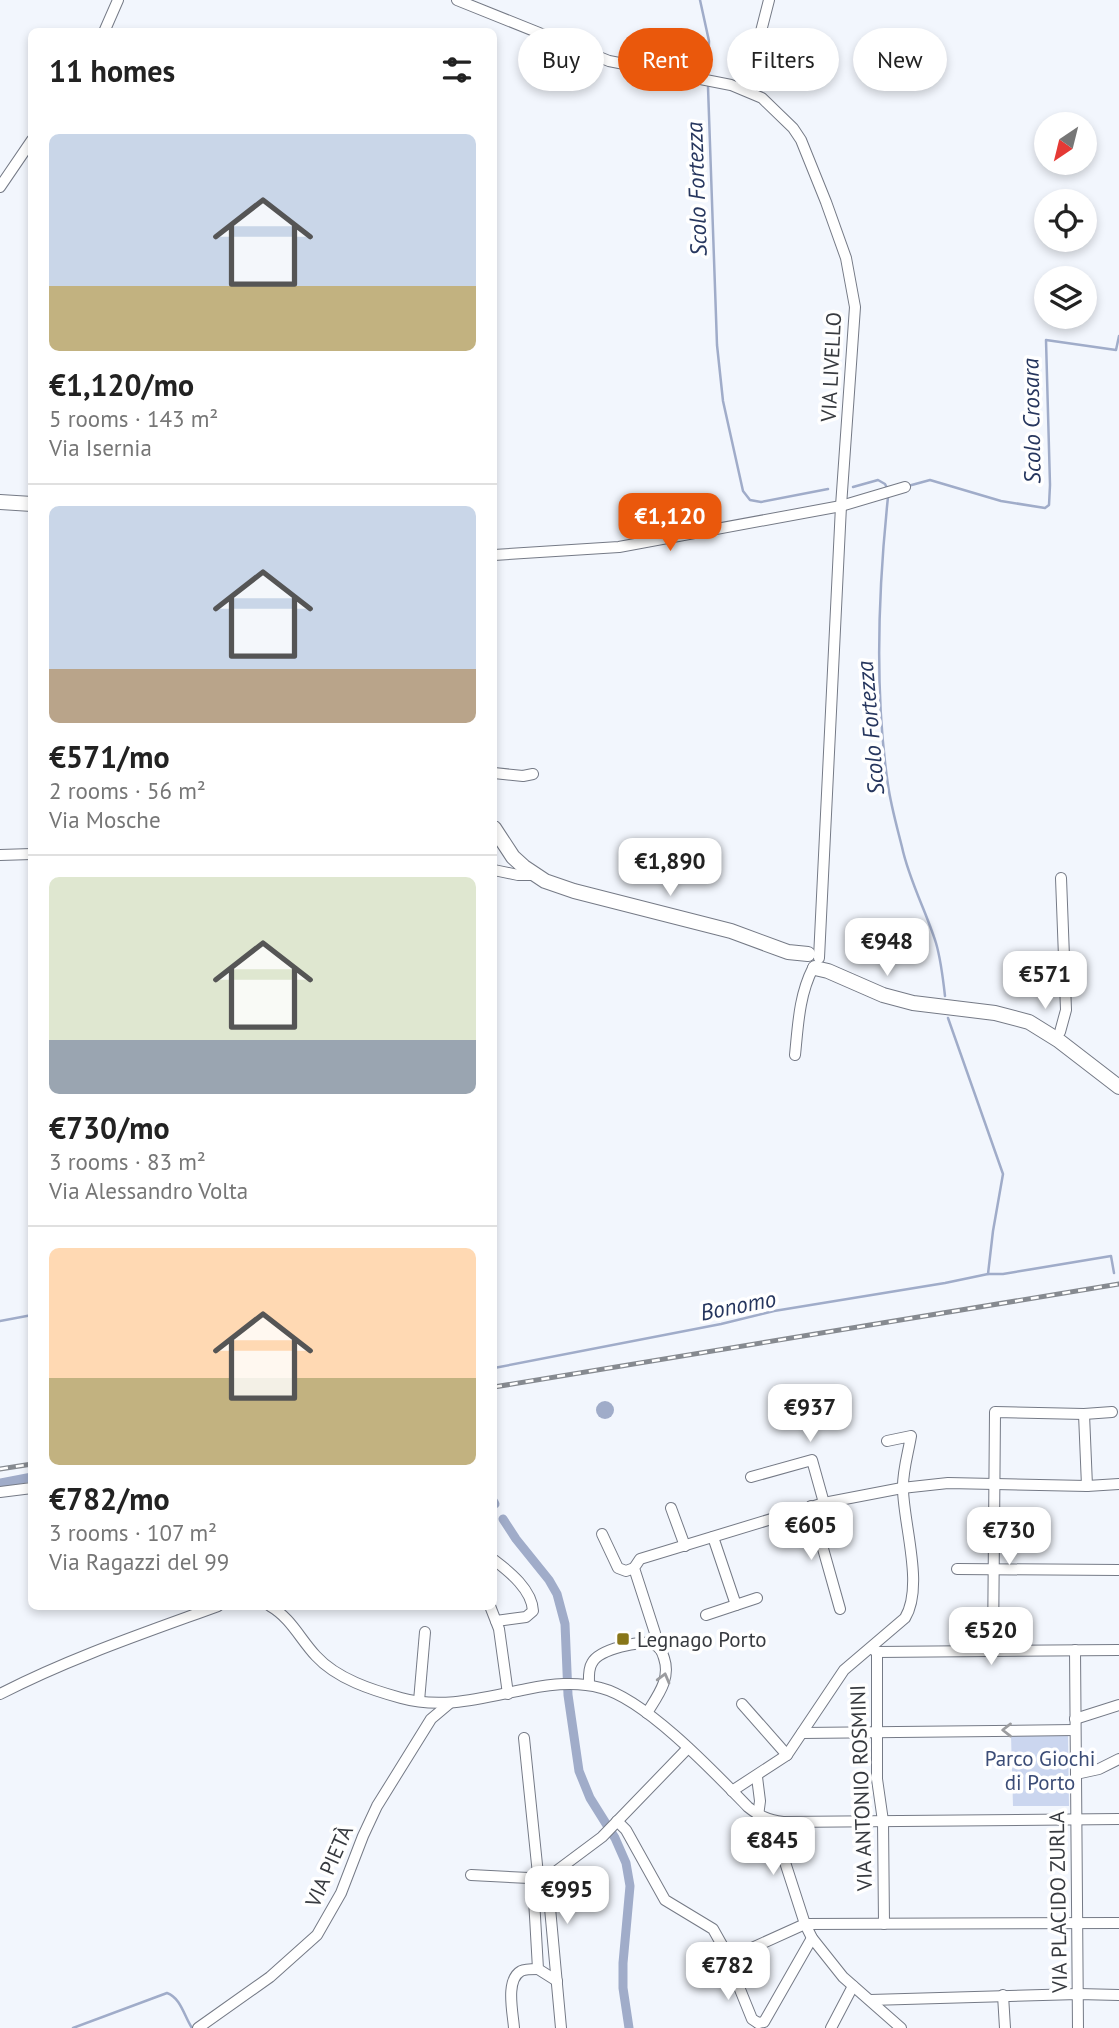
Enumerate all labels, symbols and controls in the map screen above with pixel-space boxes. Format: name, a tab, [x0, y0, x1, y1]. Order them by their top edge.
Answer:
chip: Buy	[518, 28, 604, 91]
chip: Rent	[618, 28, 713, 91]
chip: Filters	[727, 28, 839, 91]
chip: New	[853, 28, 947, 91]
text: 11 homes	[49, 51, 175, 90]
icon: filters	[438, 51, 476, 89]
north arrow	[1034, 112, 1097, 175]
map controls	[1034, 112, 1097, 329]
water label: Scolo Fortezza	[679, 121, 713, 257]
icon: home	[200, 179, 326, 305]
button: locate	[1034, 189, 1097, 252]
button: layers	[1034, 266, 1097, 329]
street label: VIA LIVELLO	[815, 311, 847, 424]
water label: Scolo Crosara	[1015, 358, 1047, 484]
text: €1,120/mo	[49, 365, 194, 404]
text: 5 rooms · 143 m²	[49, 404, 218, 433]
text: Via Isernia	[49, 433, 152, 462]
pin: €1,120	[613, 494, 727, 553]
text: €1,120	[634, 501, 706, 530]
icon: home	[200, 551, 326, 677]
water label: Scolo Fortezza	[850, 660, 890, 796]
text: €571/mo	[49, 737, 170, 776]
text: 2 rooms · 56 m²	[49, 776, 206, 805]
text: Via Mosche	[49, 805, 161, 834]
pin: €1,890	[613, 838, 727, 898]
text: €1,890	[634, 846, 706, 875]
pin: €948	[846, 918, 928, 978]
icon: home	[200, 922, 326, 1048]
text: €948	[861, 926, 913, 955]
pin: €571	[1004, 951, 1086, 1011]
text: €571	[1019, 959, 1071, 988]
text: €730/mo	[49, 1108, 170, 1147]
text: 3 rooms · 83 m²	[49, 1147, 206, 1176]
text: Via Alessandro Volta	[49, 1176, 248, 1205]
water label: Bonomo	[698, 1283, 778, 1327]
icon: home	[200, 1293, 326, 1419]
pin: €937	[769, 1384, 851, 1444]
text: €937	[784, 1392, 836, 1421]
text: €782/mo	[49, 1479, 170, 1518]
pin: €605	[770, 1502, 852, 1562]
pin: €730	[968, 1508, 1050, 1567]
text: €605	[785, 1510, 837, 1539]
text: €730	[983, 1515, 1035, 1544]
text: 3 rooms · 107 m²	[49, 1518, 217, 1547]
text: Via Ragazzi del 99	[49, 1547, 229, 1576]
pin: €520	[950, 1608, 1032, 1667]
text: €520	[965, 1615, 1017, 1644]
place label: Legnago Porto	[637, 1626, 767, 1653]
marker: Legnago Porto	[615, 1631, 631, 1647]
one-way arrow	[656, 1673, 670, 1685]
street label: VIA ANTONIO ROSMINI	[844, 1685, 878, 1892]
one-way arrow	[1001, 1722, 1012, 1738]
park label: Parco Giochi di Porto	[985, 1745, 1095, 1796]
street label: VIA PLACIDO ZURLA	[1043, 1810, 1073, 1994]
pin: €845	[732, 1818, 814, 1877]
street label: VIA PIETÀ	[299, 1820, 359, 1912]
text: €845	[747, 1825, 799, 1854]
pin: €995	[526, 1867, 608, 1926]
text: €995	[541, 1874, 593, 1903]
pin: €782	[687, 1942, 769, 2002]
text: €782	[702, 1950, 754, 1979]

